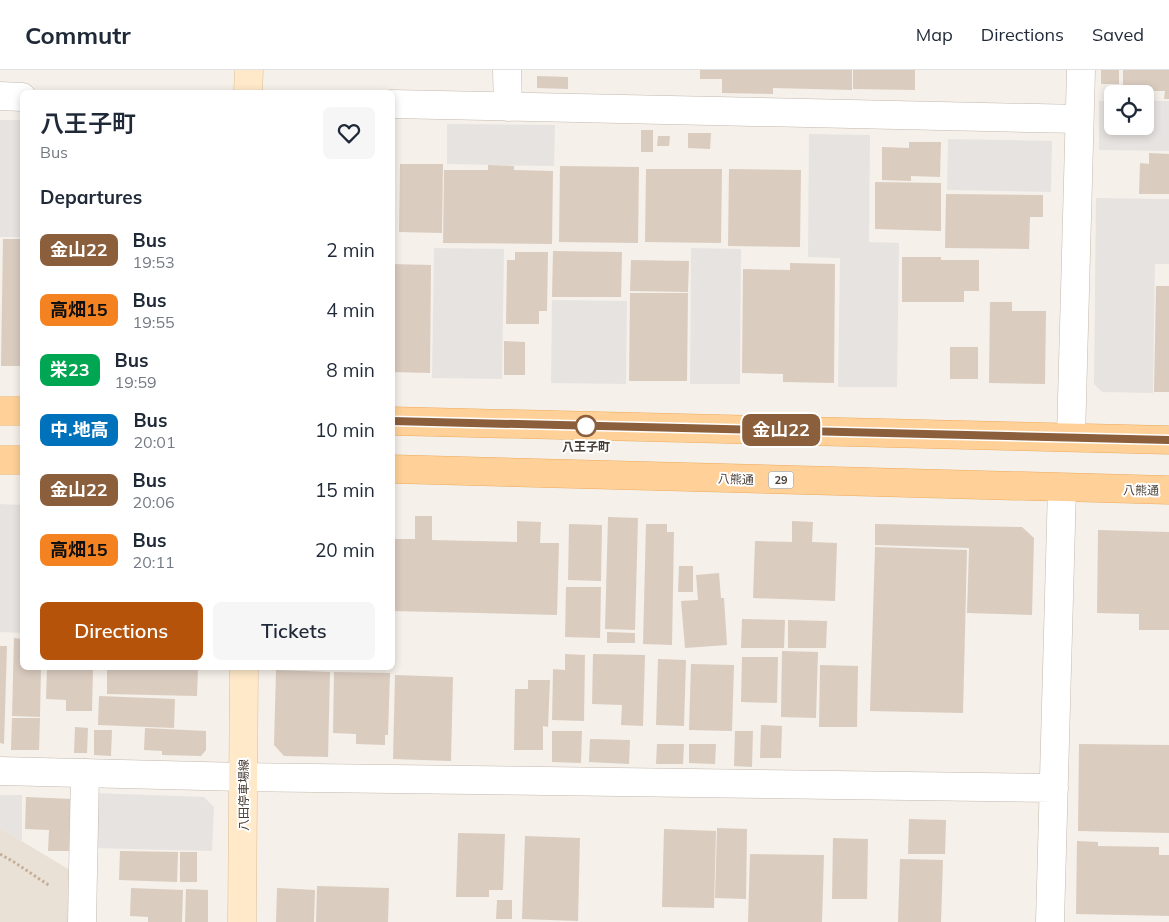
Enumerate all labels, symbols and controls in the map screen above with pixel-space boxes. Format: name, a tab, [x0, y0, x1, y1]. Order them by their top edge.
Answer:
text: Commutr	[25, 20, 131, 50]
text: Map	[916, 23, 953, 46]
text: Directions	[981, 23, 1064, 46]
text: Saved	[1092, 23, 1144, 46]
map controls	[1104, 85, 1154, 135]
button: locate	[1104, 85, 1154, 135]
button: heart	[323, 107, 375, 159]
text: 八王子町	[40, 108, 136, 138]
text: Bus	[40, 142, 68, 162]
text: Departures	[40, 185, 142, 209]
text: Bus	[133, 228, 167, 252]
text: 金山22	[50, 238, 108, 261]
text: 2 min	[326, 238, 375, 262]
text: 19:53	[133, 252, 175, 272]
text: Bus	[133, 288, 167, 312]
text: 高畑15	[50, 298, 108, 321]
text: 4 min	[326, 298, 375, 322]
text: 19:55	[133, 312, 175, 332]
text: Bus	[115, 348, 149, 372]
text: 栄23	[50, 358, 90, 381]
text: 8 min	[326, 358, 375, 382]
text: 19:59	[115, 372, 157, 392]
text: Bus	[133, 408, 167, 432]
line badge: 金山22	[746, 414, 816, 446]
marker: 八王子町	[575, 415, 597, 437]
text: 中.地高	[50, 418, 108, 441]
text: 10 min	[315, 418, 375, 442]
text: 金山22	[752, 418, 810, 441]
text: 20:01	[133, 432, 176, 452]
place label: 八王子町	[562, 439, 610, 454]
text: Bus	[133, 468, 167, 492]
street label: 八熊通	[718, 471, 754, 487]
road number: 29	[768, 472, 794, 488]
text: 金山22	[50, 478, 108, 501]
text: 15 min	[315, 478, 375, 502]
street label: 八熊通	[1123, 482, 1159, 498]
text: 20:06	[133, 492, 175, 512]
text: Bus	[133, 528, 167, 552]
text: 高畑15	[50, 538, 108, 561]
text: 20 min	[315, 538, 375, 562]
text: 20:11	[133, 552, 175, 572]
button: Directions	[40, 602, 203, 660]
button: Tickets	[213, 602, 375, 660]
street label: 八田停車場線	[236, 759, 251, 831]

